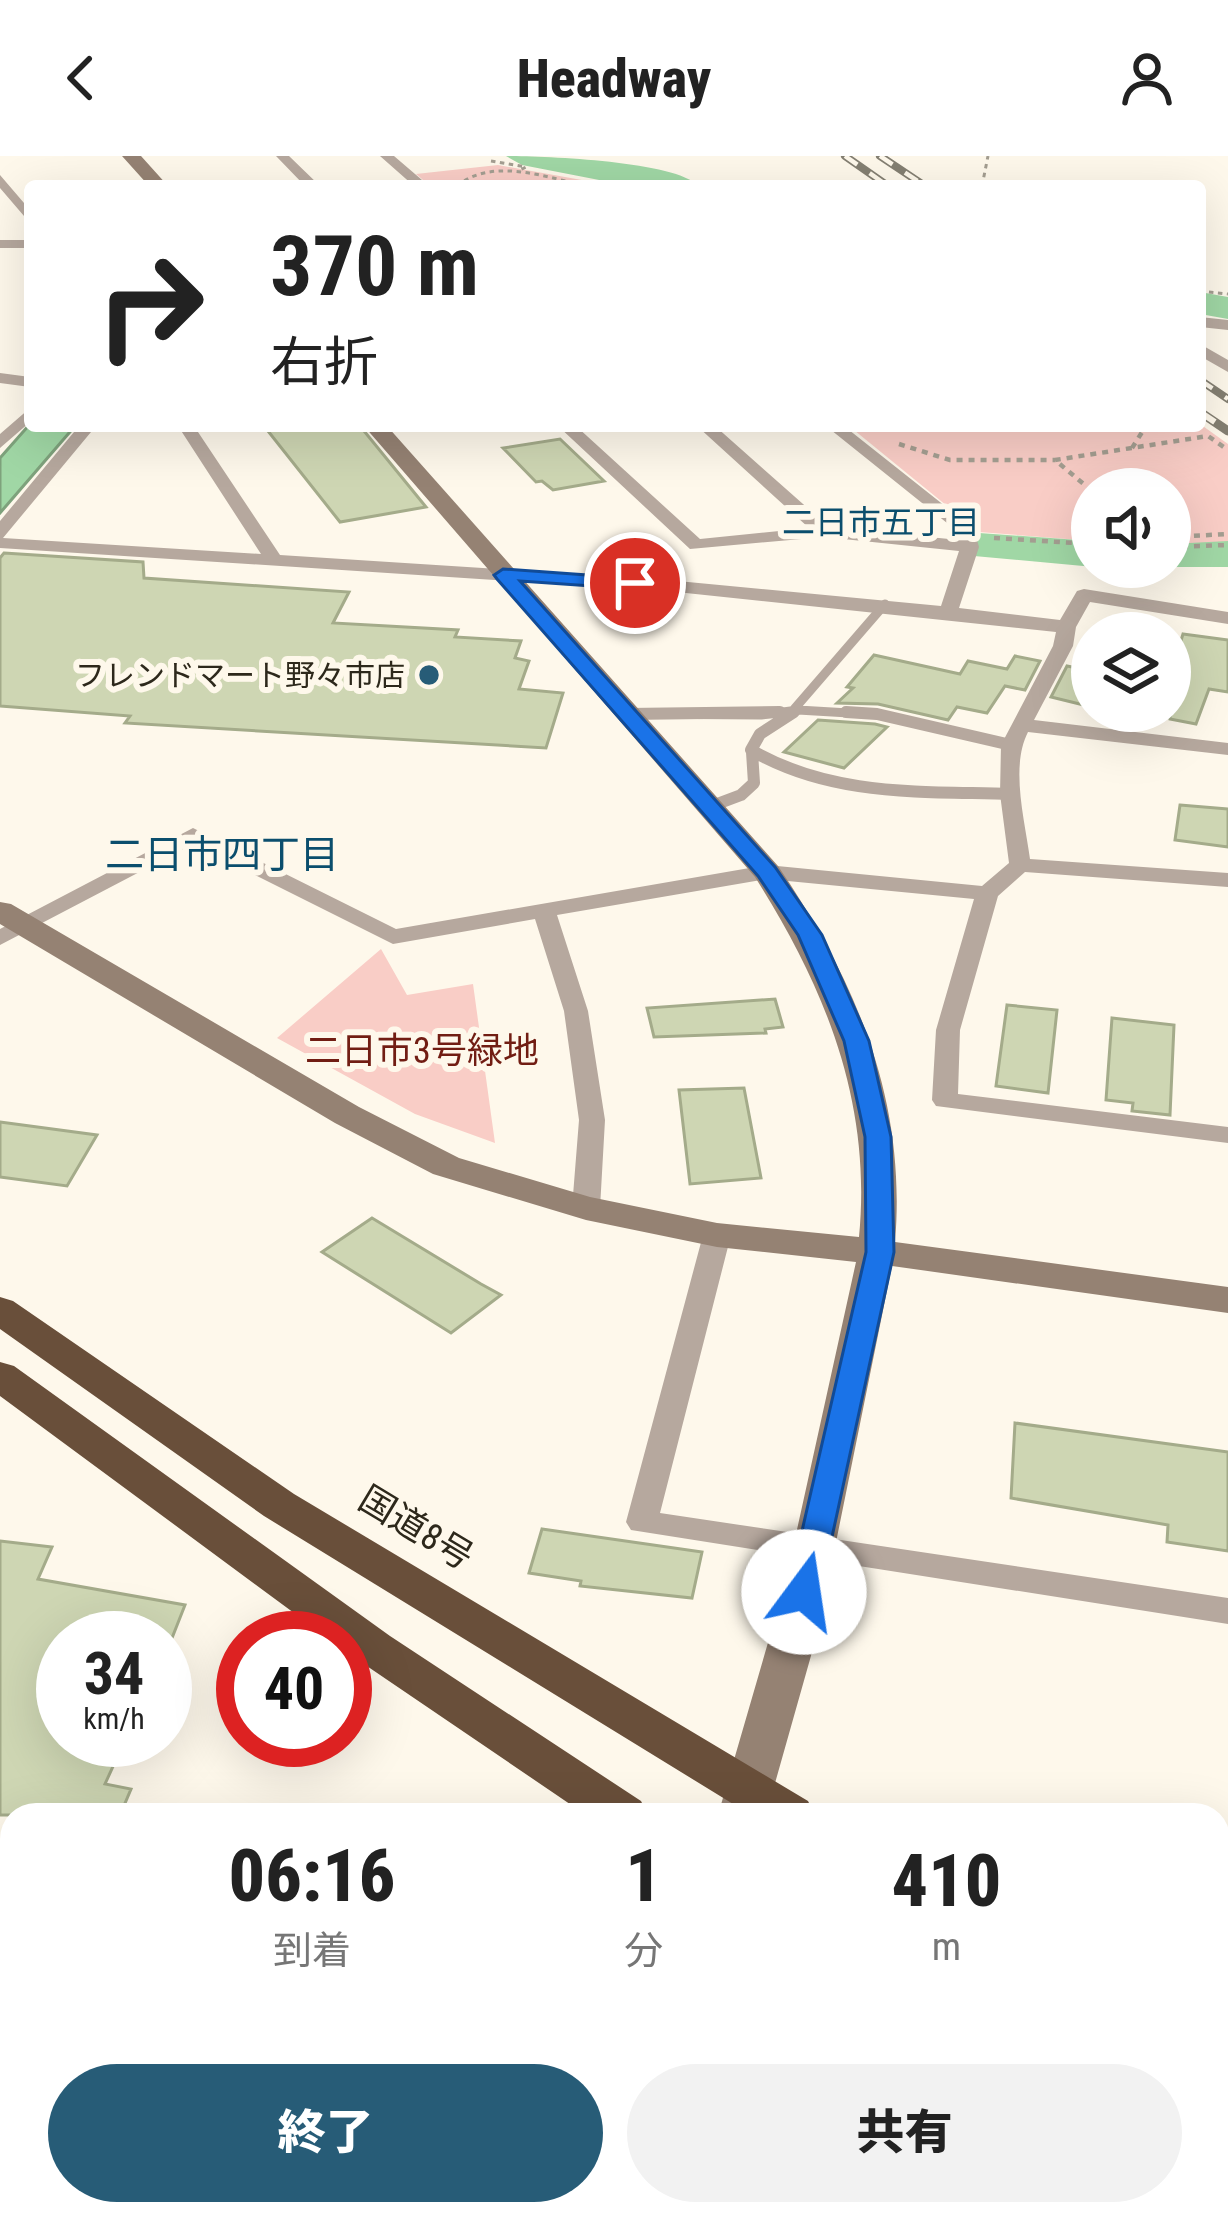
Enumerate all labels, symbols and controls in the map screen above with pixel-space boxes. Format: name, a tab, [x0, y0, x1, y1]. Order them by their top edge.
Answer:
icon: back	[48, 45, 114, 111]
icon: person	[1114, 45, 1180, 111]
text: Headway	[517, 47, 711, 110]
text: 370 m	[270, 217, 479, 316]
icon: right	[72, 228, 228, 384]
text: 右折	[270, 331, 378, 394]
map controls	[1071, 468, 1191, 732]
button: sound	[1071, 468, 1191, 588]
district label: 二日市五丁目	[782, 503, 980, 542]
pin	[584, 532, 686, 634]
icon: arrive	[602, 550, 668, 616]
button: layers	[1071, 612, 1191, 732]
place label: フレンドマート野々市店	[75, 658, 405, 693]
marker: フレンドマート野々市店	[416, 662, 442, 688]
district label: 二日市四丁目	[105, 832, 339, 878]
park label: 二日市3号緑地	[305, 1030, 539, 1072]
street label: 国道8号	[351, 1478, 481, 1578]
position arrow	[741, 1529, 867, 1655]
speed limit sign: 40	[216, 1611, 372, 1767]
text: 34	[84, 1638, 144, 1709]
text: km/h	[83, 1701, 145, 1736]
text: 06:16	[229, 1834, 395, 1919]
text: 1	[625, 1834, 662, 1919]
text: 410	[892, 1839, 1001, 1924]
text: m	[932, 1924, 961, 1970]
text: 到着	[273, 1928, 351, 1974]
text: 分	[624, 1928, 663, 1974]
button: 終了	[48, 2064, 603, 2202]
button: 共有	[627, 2064, 1182, 2202]

